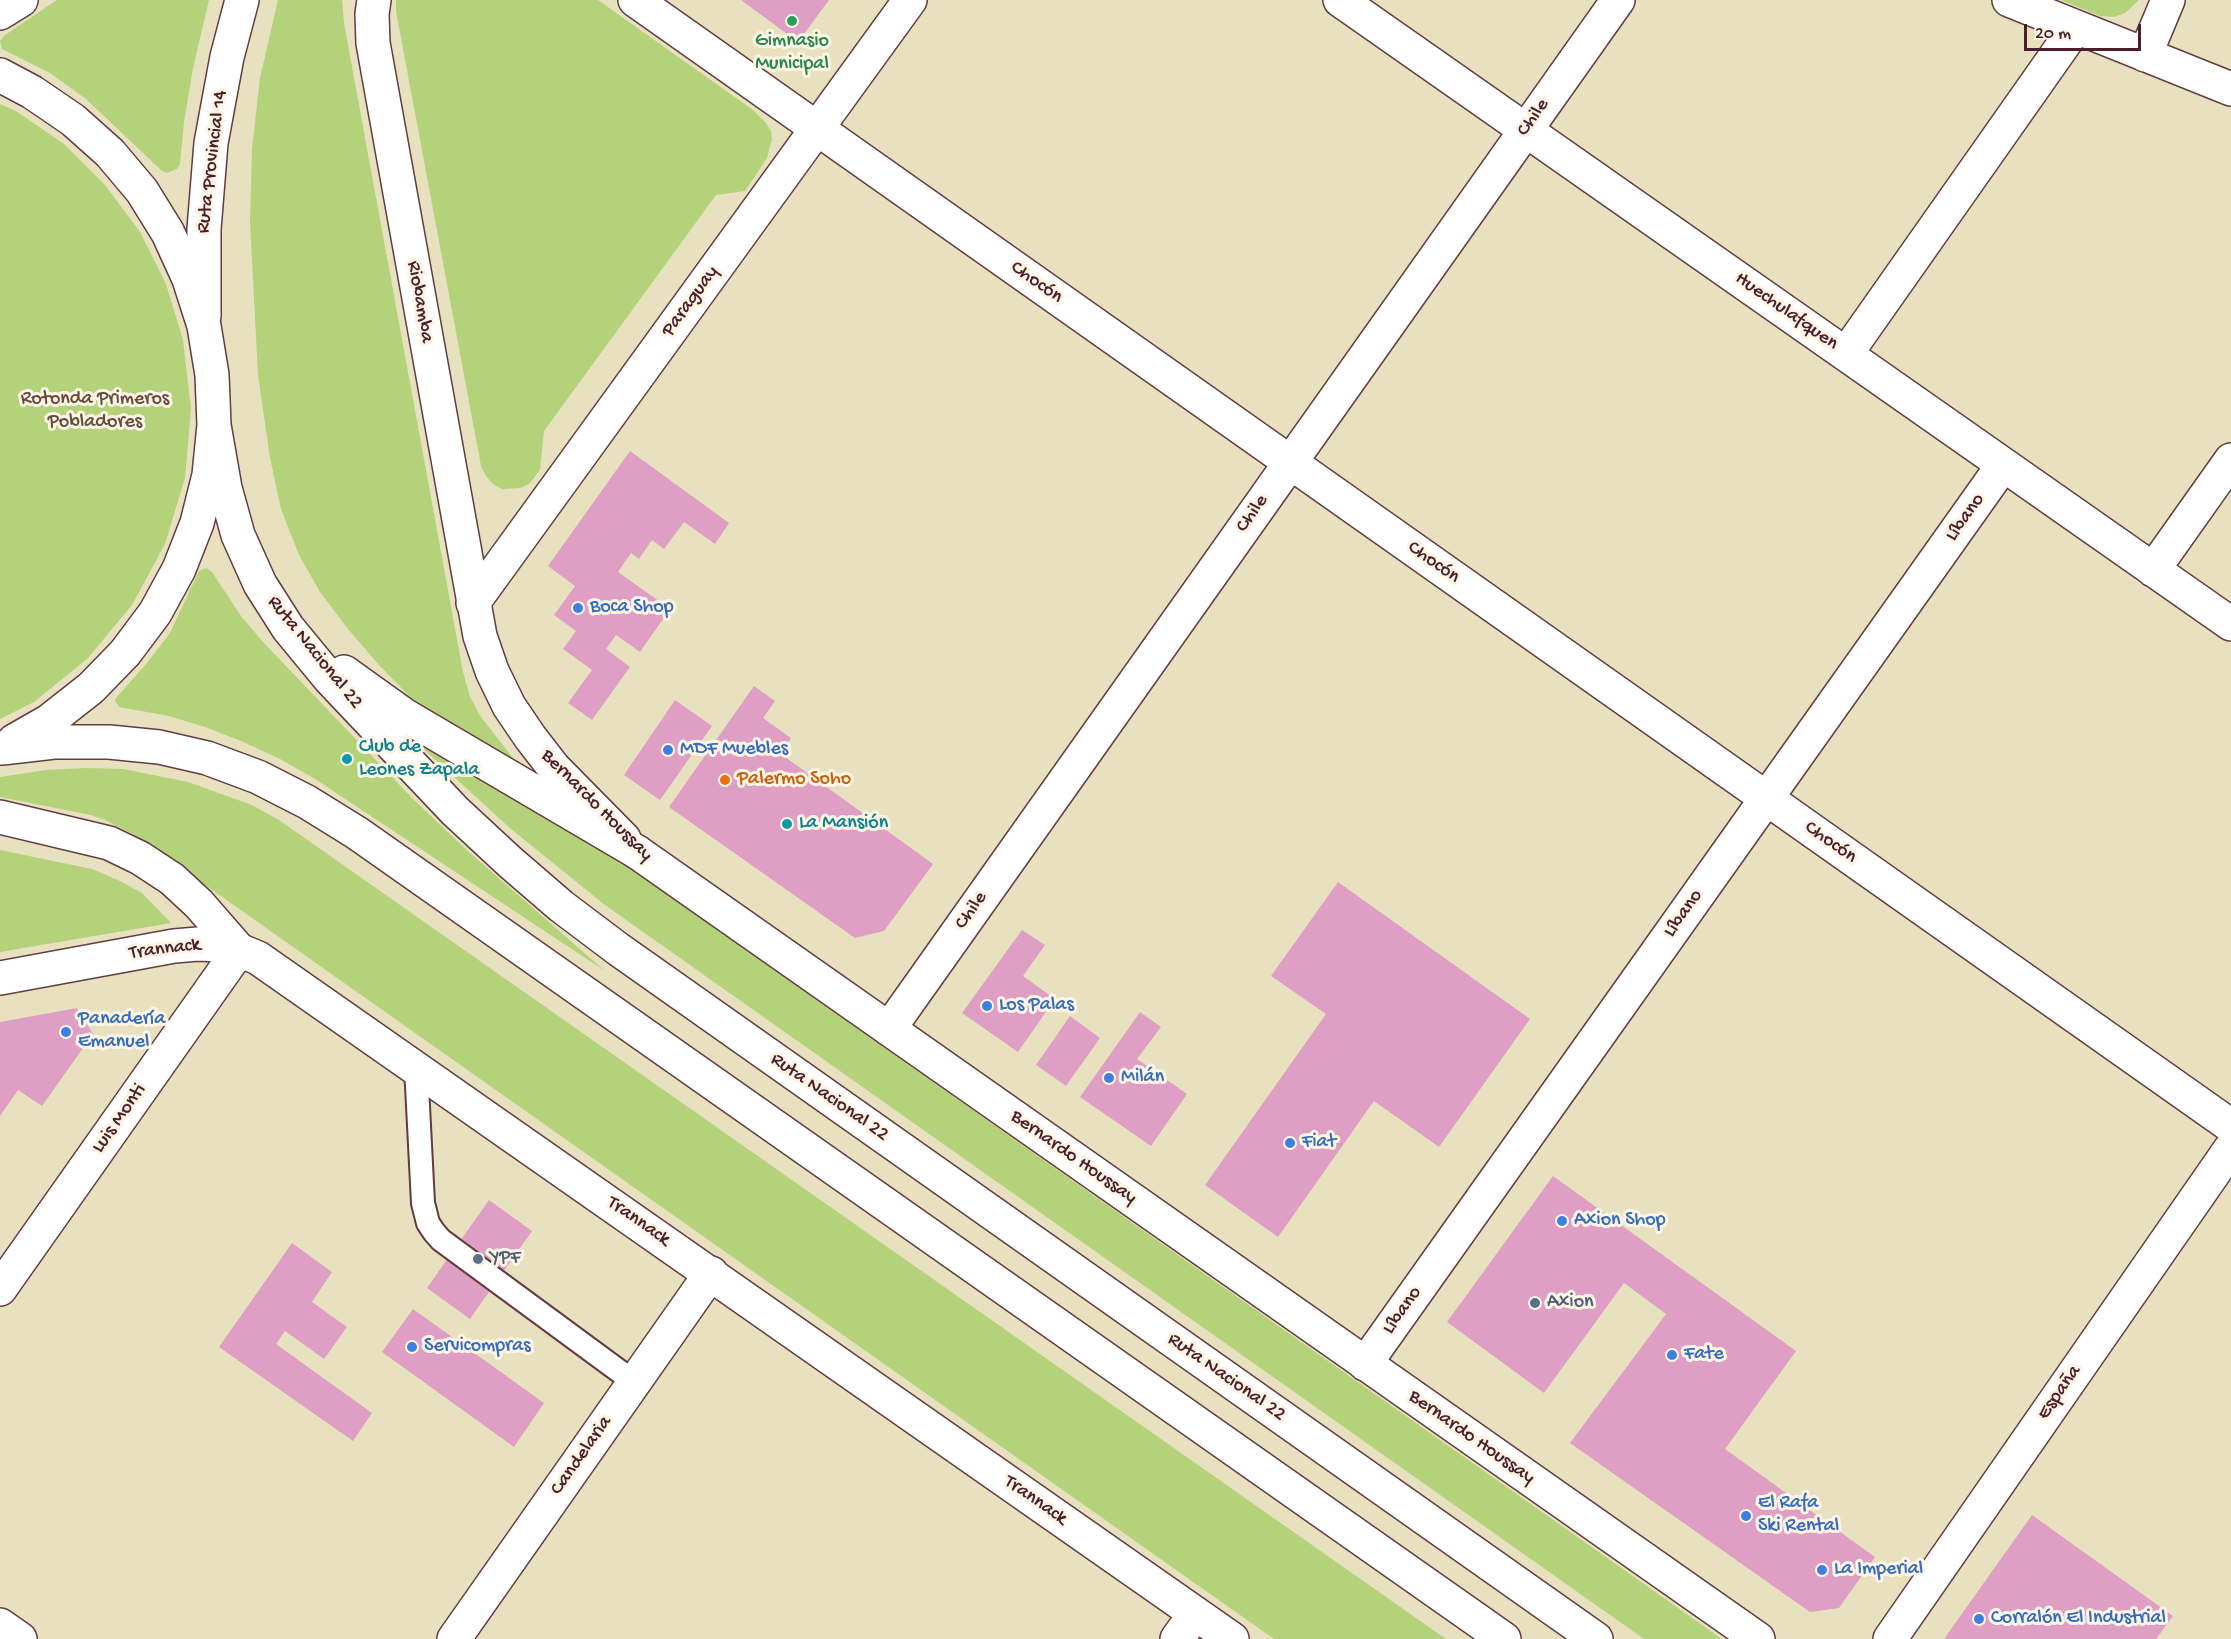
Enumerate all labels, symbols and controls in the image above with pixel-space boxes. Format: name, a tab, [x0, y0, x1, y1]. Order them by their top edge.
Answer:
scale bar	[2027, 12, 2144, 50]
marker: Gimnasio Municipal	[785, 14, 799, 28]
text: 20 m	[2035, 24, 2071, 45]
place label: Gimnasio Municipal	[755, 30, 829, 77]
street label: Ruta Provincial 14	[192, 89, 234, 235]
street label: Chile	[1513, 94, 1555, 142]
street label: Chocón	[1005, 256, 1067, 310]
street label: Riobamba	[400, 259, 438, 345]
street label: Paraguay	[657, 262, 725, 342]
street label: Huechulafquen	[1730, 268, 1842, 356]
park label: Rotonda Primeros Pobladores	[21, 388, 169, 435]
street label: Líbano	[1941, 489, 1991, 547]
street label: Chile	[1232, 490, 1274, 538]
street label: Chocón	[1402, 536, 1464, 590]
street label: Ruta Nacional 22	[261, 591, 367, 715]
place label: Boca Shop	[590, 596, 673, 620]
marker: Boca Shop	[571, 601, 585, 615]
place label: Club de Leones Zapala	[359, 736, 479, 783]
place label: MDF Muebles	[680, 738, 788, 762]
marker: MDF Muebles	[661, 743, 675, 757]
street label: Bernardo Houssay	[535, 745, 657, 867]
marker: Club de Leones Zapala	[340, 752, 354, 766]
place label: Palermo Soho	[737, 768, 851, 792]
marker: Palermo Soho	[718, 773, 732, 787]
place label: La Mansión	[799, 812, 888, 836]
street label: Chocón	[1799, 816, 1861, 870]
marker: La Mansión	[780, 817, 794, 831]
street label: Líbano	[1659, 885, 1709, 943]
street label: Chile	[951, 887, 993, 935]
street label: Trannack	[128, 934, 202, 966]
place label: Los Palas	[999, 994, 1074, 1018]
marker: Los Palas	[980, 999, 994, 1013]
place label: Panadería Emanuel	[78, 1008, 165, 1055]
marker: Panadería Emanuel	[59, 1025, 73, 1039]
street label: Ruta Nacional 22	[765, 1048, 893, 1148]
place label: Milán	[1121, 1066, 1164, 1090]
marker: Milán	[1102, 1071, 1116, 1085]
street label: Luis Monti	[87, 1080, 153, 1158]
street label: Bernardo Houssay	[1005, 1105, 1141, 1211]
place label: Fiat	[1302, 1131, 1336, 1155]
marker: Fiat	[1283, 1136, 1297, 1150]
street label: Trannack	[602, 1192, 674, 1252]
place label: Axion Shop	[1574, 1209, 1666, 1233]
marker: Axion Shop	[1555, 1214, 1569, 1228]
place label: YPF	[490, 1247, 521, 1271]
marker: YPF	[471, 1252, 485, 1266]
street label: Líbano	[1378, 1282, 1428, 1340]
place label: Axion	[1547, 1291, 1594, 1315]
marker: Axion	[1528, 1296, 1542, 1310]
street label: Ruta Nacional 22	[1162, 1328, 1290, 1428]
place label: Servicompras	[424, 1335, 531, 1359]
marker: Servicompras	[405, 1340, 419, 1354]
place label: Fate	[1684, 1343, 1724, 1367]
marker: Fate	[1665, 1348, 1679, 1362]
street label: España	[2033, 1361, 2087, 1425]
street label: Bernardo Houssay	[1403, 1385, 1539, 1491]
street label: Candelaria	[546, 1412, 618, 1500]
street label: Trannack	[999, 1471, 1071, 1531]
place label: El Rafa Ski Rental	[1758, 1492, 1839, 1539]
marker: El Rafa Ski Rental	[1739, 1509, 1753, 1523]
place label: La Imperial	[1834, 1558, 1923, 1582]
marker: La Imperial	[1815, 1563, 1829, 1577]
place label: Corralón El Industrial	[1991, 1607, 2166, 1631]
marker: Corralón El Industrial	[1972, 1612, 1986, 1626]

